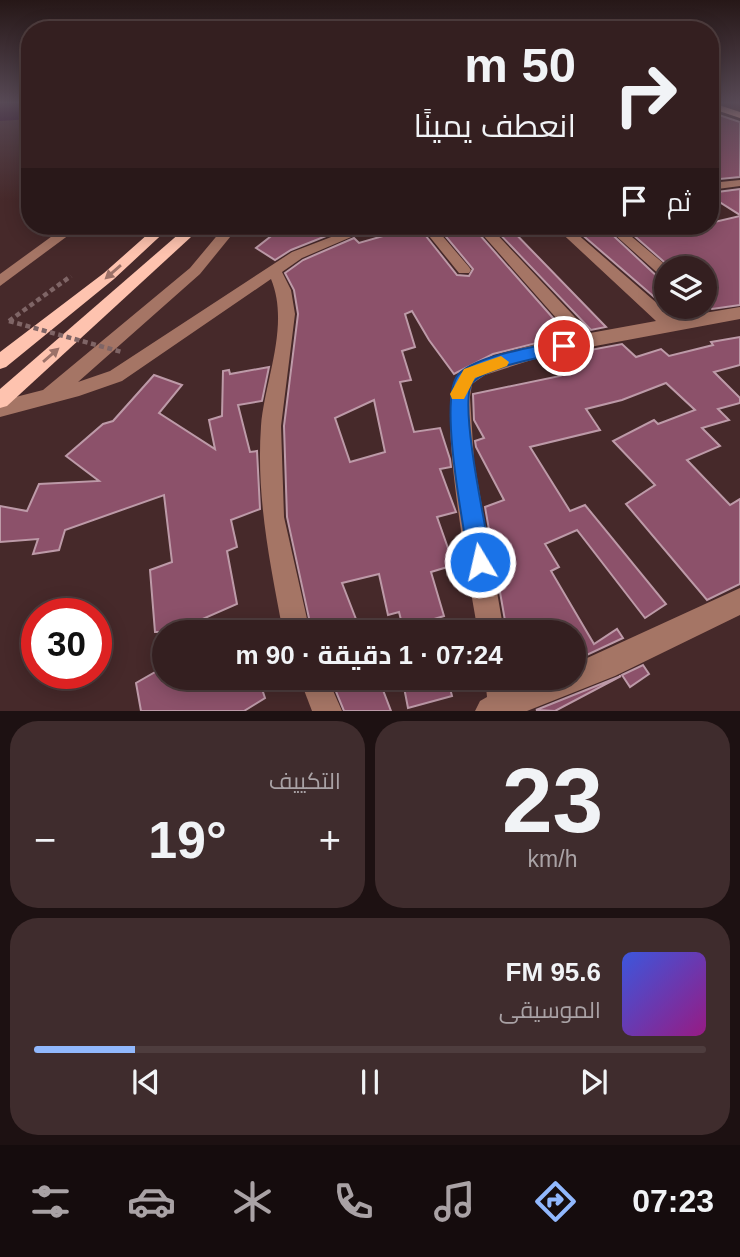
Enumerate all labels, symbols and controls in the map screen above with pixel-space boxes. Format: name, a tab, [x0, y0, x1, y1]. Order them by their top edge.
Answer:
text: 50 m	[464, 38, 576, 92]
icon: right	[600, 49, 691, 140]
text: انعطف يمينًا	[413, 108, 576, 144]
icon: arrive	[615, 182, 653, 220]
text: ثم	[667, 187, 691, 217]
map controls	[654, 256, 717, 319]
button: layers	[654, 256, 717, 319]
one-way arrow	[105, 263, 122, 279]
pin	[534, 316, 594, 376]
icon: arrive	[545, 327, 583, 365]
one-way arrow	[42, 347, 60, 363]
position arrow	[443, 525, 517, 599]
speed limit sign: 30	[21, 598, 112, 689]
text: 07:24 · 1 دقيقة · 90 m	[235, 640, 503, 670]
text: 23	[502, 750, 603, 851]
text: التكييف	[269, 768, 341, 794]
text: 19°	[148, 811, 227, 869]
text: −	[34, 819, 56, 861]
text: +	[319, 819, 341, 861]
text: km/h	[528, 846, 577, 872]
text: 95.6 FM	[506, 957, 601, 987]
text: الموسيقى	[499, 997, 601, 1023]
icon: previous	[127, 1063, 165, 1101]
icon: pause	[351, 1063, 389, 1101]
icon: next	[575, 1063, 613, 1101]
icon: filters	[26, 1177, 75, 1226]
icon: car	[127, 1177, 176, 1226]
icon: climate	[228, 1177, 277, 1226]
icon: phone	[329, 1177, 378, 1226]
icon: music	[430, 1177, 479, 1226]
icon: directions	[531, 1177, 580, 1226]
text: 07:23	[632, 1183, 714, 1219]

